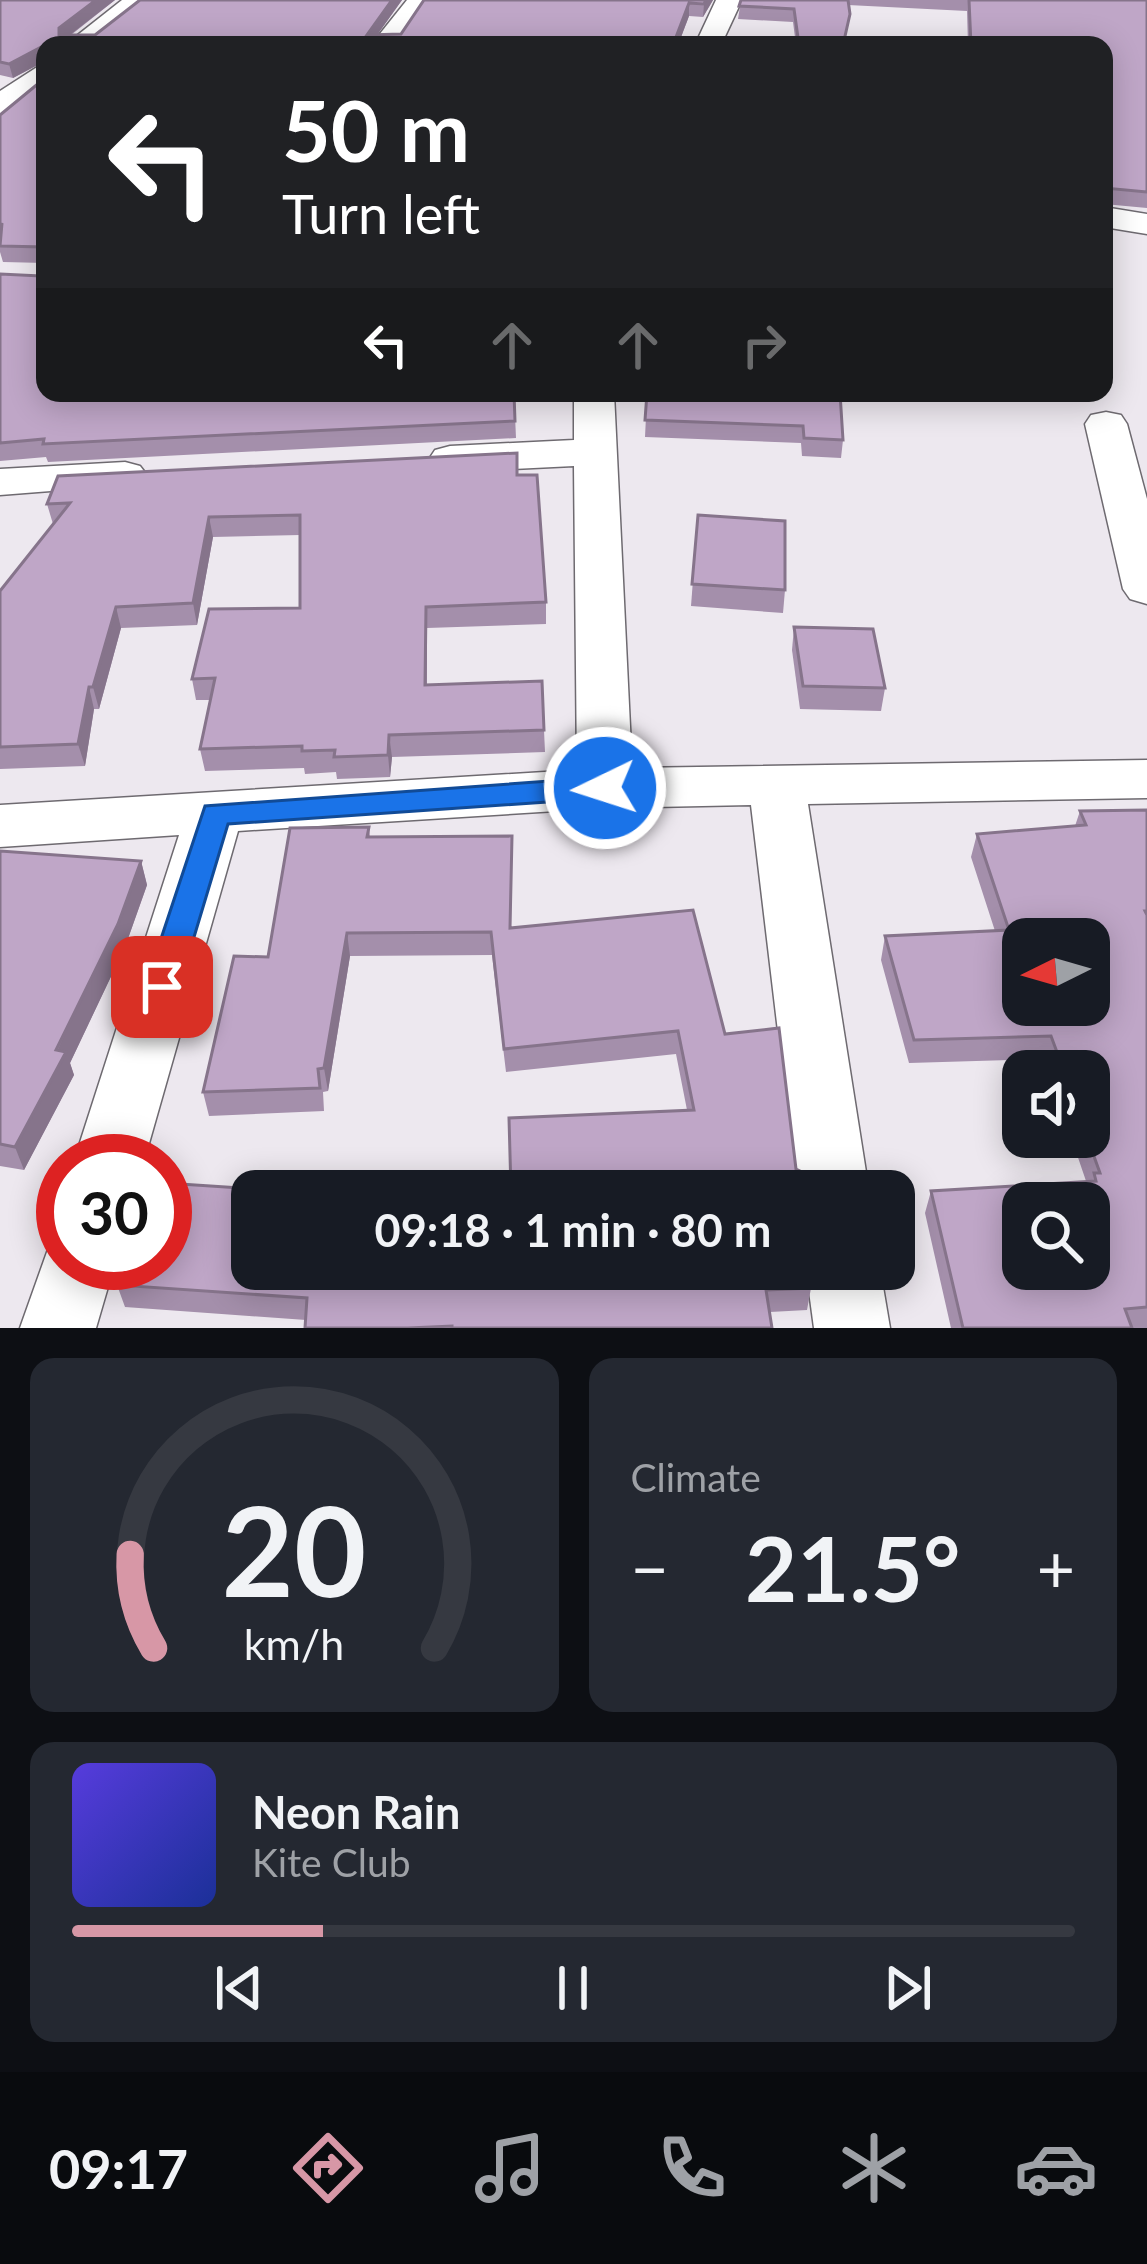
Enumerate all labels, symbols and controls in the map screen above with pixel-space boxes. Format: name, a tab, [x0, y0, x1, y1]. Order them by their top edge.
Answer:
text: 50 m	[282, 79, 470, 180]
icon: left	[84, 84, 240, 240]
text: Turn left	[282, 181, 480, 246]
icon: left	[353, 312, 419, 378]
icon: ahead	[479, 312, 545, 378]
icon: ahead	[605, 312, 671, 378]
icon: right	[731, 312, 797, 378]
position arrow	[542, 725, 668, 851]
north arrow	[1002, 918, 1110, 1026]
map controls	[1002, 918, 1110, 1290]
pin	[111, 936, 213, 1038]
icon: arrive	[129, 954, 195, 1020]
button: sound	[1002, 1050, 1110, 1158]
speed limit sign: 30	[36, 1134, 192, 1290]
button: search	[1002, 1182, 1110, 1290]
text: 09:18 · 1 min · 80 m	[375, 1203, 771, 1257]
text: Climate	[631, 1454, 761, 1500]
text: 20	[222, 1474, 367, 1624]
text: 21.5°	[745, 1513, 960, 1621]
text: −	[631, 1528, 669, 1607]
text: +	[1037, 1528, 1075, 1607]
text: km/h	[244, 1618, 344, 1669]
text: Neon Rain	[252, 1785, 460, 1839]
text: Kite Club	[252, 1839, 411, 1885]
icon: previous	[206, 1955, 272, 2021]
icon: pause	[540, 1955, 606, 2021]
icon: next	[875, 1955, 941, 2021]
icon: directions	[286, 2126, 370, 2210]
icon: music	[468, 2126, 552, 2210]
icon: phone	[650, 2126, 734, 2210]
icon: climate	[832, 2126, 916, 2210]
icon: car	[1014, 2126, 1098, 2210]
text: 09:17	[49, 2136, 188, 2201]

